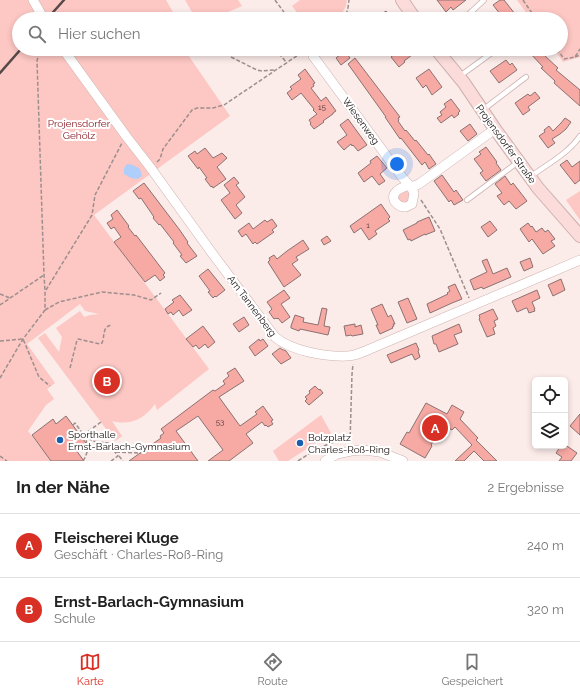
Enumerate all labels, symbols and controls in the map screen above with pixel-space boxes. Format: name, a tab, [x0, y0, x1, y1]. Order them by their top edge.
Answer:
search box	[12, 12, 568, 56]
icon: search	[26, 23, 48, 45]
text: Hier suchen	[58, 25, 141, 43]
street label: Wiesenweg	[340, 96, 382, 146]
house number: 15	[318, 102, 327, 112]
street label: Projensdorfer Straße	[474, 103, 538, 186]
park label: Projensdorfer Gehölz	[48, 118, 111, 141]
your location	[387, 154, 407, 174]
house number: 1	[366, 220, 370, 230]
street label: Am Tannenberg	[225, 273, 279, 339]
pin: B	[94, 366, 120, 396]
map controls	[532, 377, 568, 449]
button: locate	[532, 377, 568, 413]
pin: A	[422, 413, 448, 443]
button: layers	[532, 413, 568, 449]
house number: 53	[216, 417, 224, 427]
place label: Sporthalle Ernst-Barlach-Gymnasium	[68, 429, 190, 452]
place label: Bolzplatz Charles-Roß-Ring	[308, 432, 390, 455]
marker: Sporthalle Ernst-Barlach-Gymnasium	[55, 435, 65, 445]
marker: Bolzplatz Charles-Roß-Ring	[295, 438, 305, 448]
text: In der Nähe	[16, 477, 110, 497]
text: 2 Ergebnisse	[487, 480, 564, 495]
text: Fleischerei Kluge	[54, 529, 179, 547]
text: A	[25, 538, 33, 553]
text: 240 m	[527, 538, 564, 553]
text: Geschäft · Charles-Roß-Ring	[54, 547, 223, 562]
text: Ernst-Barlach-Gymnasium	[54, 593, 244, 611]
text: B	[25, 602, 33, 617]
text: 320 m	[527, 602, 564, 617]
text: Schule	[54, 611, 96, 626]
tab: Karte	[77, 651, 104, 688]
tab: Route	[258, 651, 288, 688]
tab: Gespeichert	[441, 651, 503, 688]

